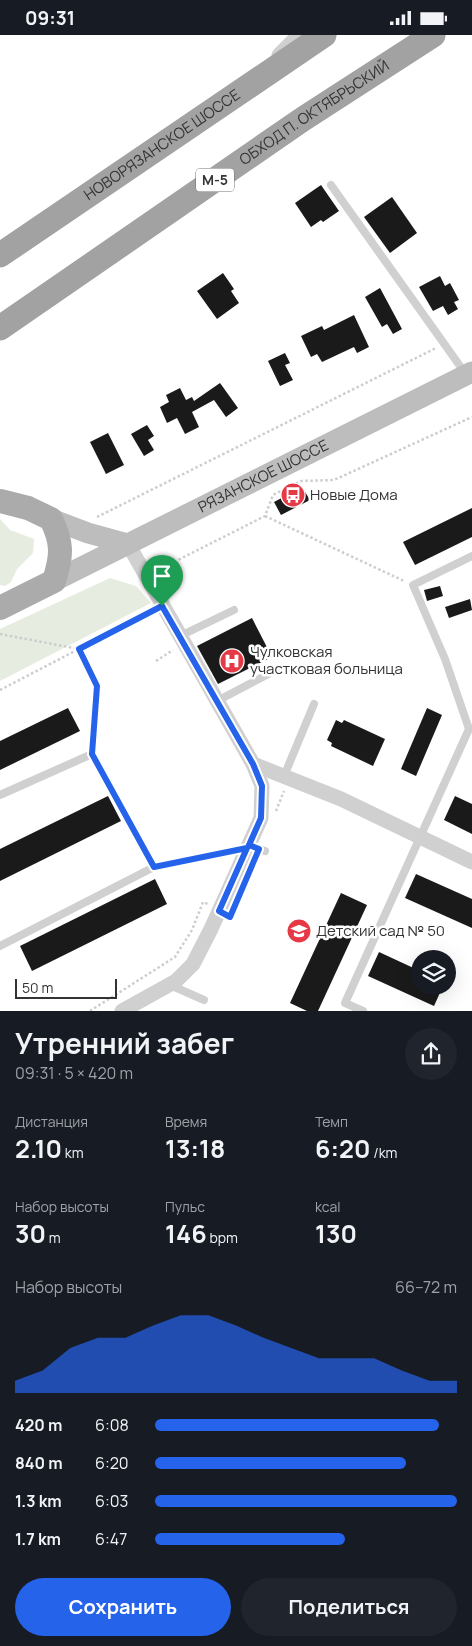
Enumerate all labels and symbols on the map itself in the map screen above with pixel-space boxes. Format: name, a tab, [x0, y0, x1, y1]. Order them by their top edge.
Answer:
street label: ОБХОД П. ОКТЯБРЬСКИЙ	[235, 55, 393, 170]
street label: НОВОРЯЗАНСКОЕ ШОССЕ	[80, 84, 244, 205]
road number: М-5	[196, 169, 234, 191]
street label: РЯЗАНСКОЕ ШОССЕ	[194, 434, 332, 517]
bus stop icon: Новые Дома	[280, 482, 306, 508]
place label: Новые Дома	[310, 484, 398, 505]
pin	[141, 555, 183, 606]
place label: Чулковская участковая больница	[250, 641, 403, 679]
hospital icon: Чулковская участковая больница	[219, 648, 245, 674]
school or university icon: Детский сад № 50	[286, 918, 312, 944]
place label: Детский сад № 50	[316, 920, 445, 941]
scale bar	[15, 976, 118, 999]

